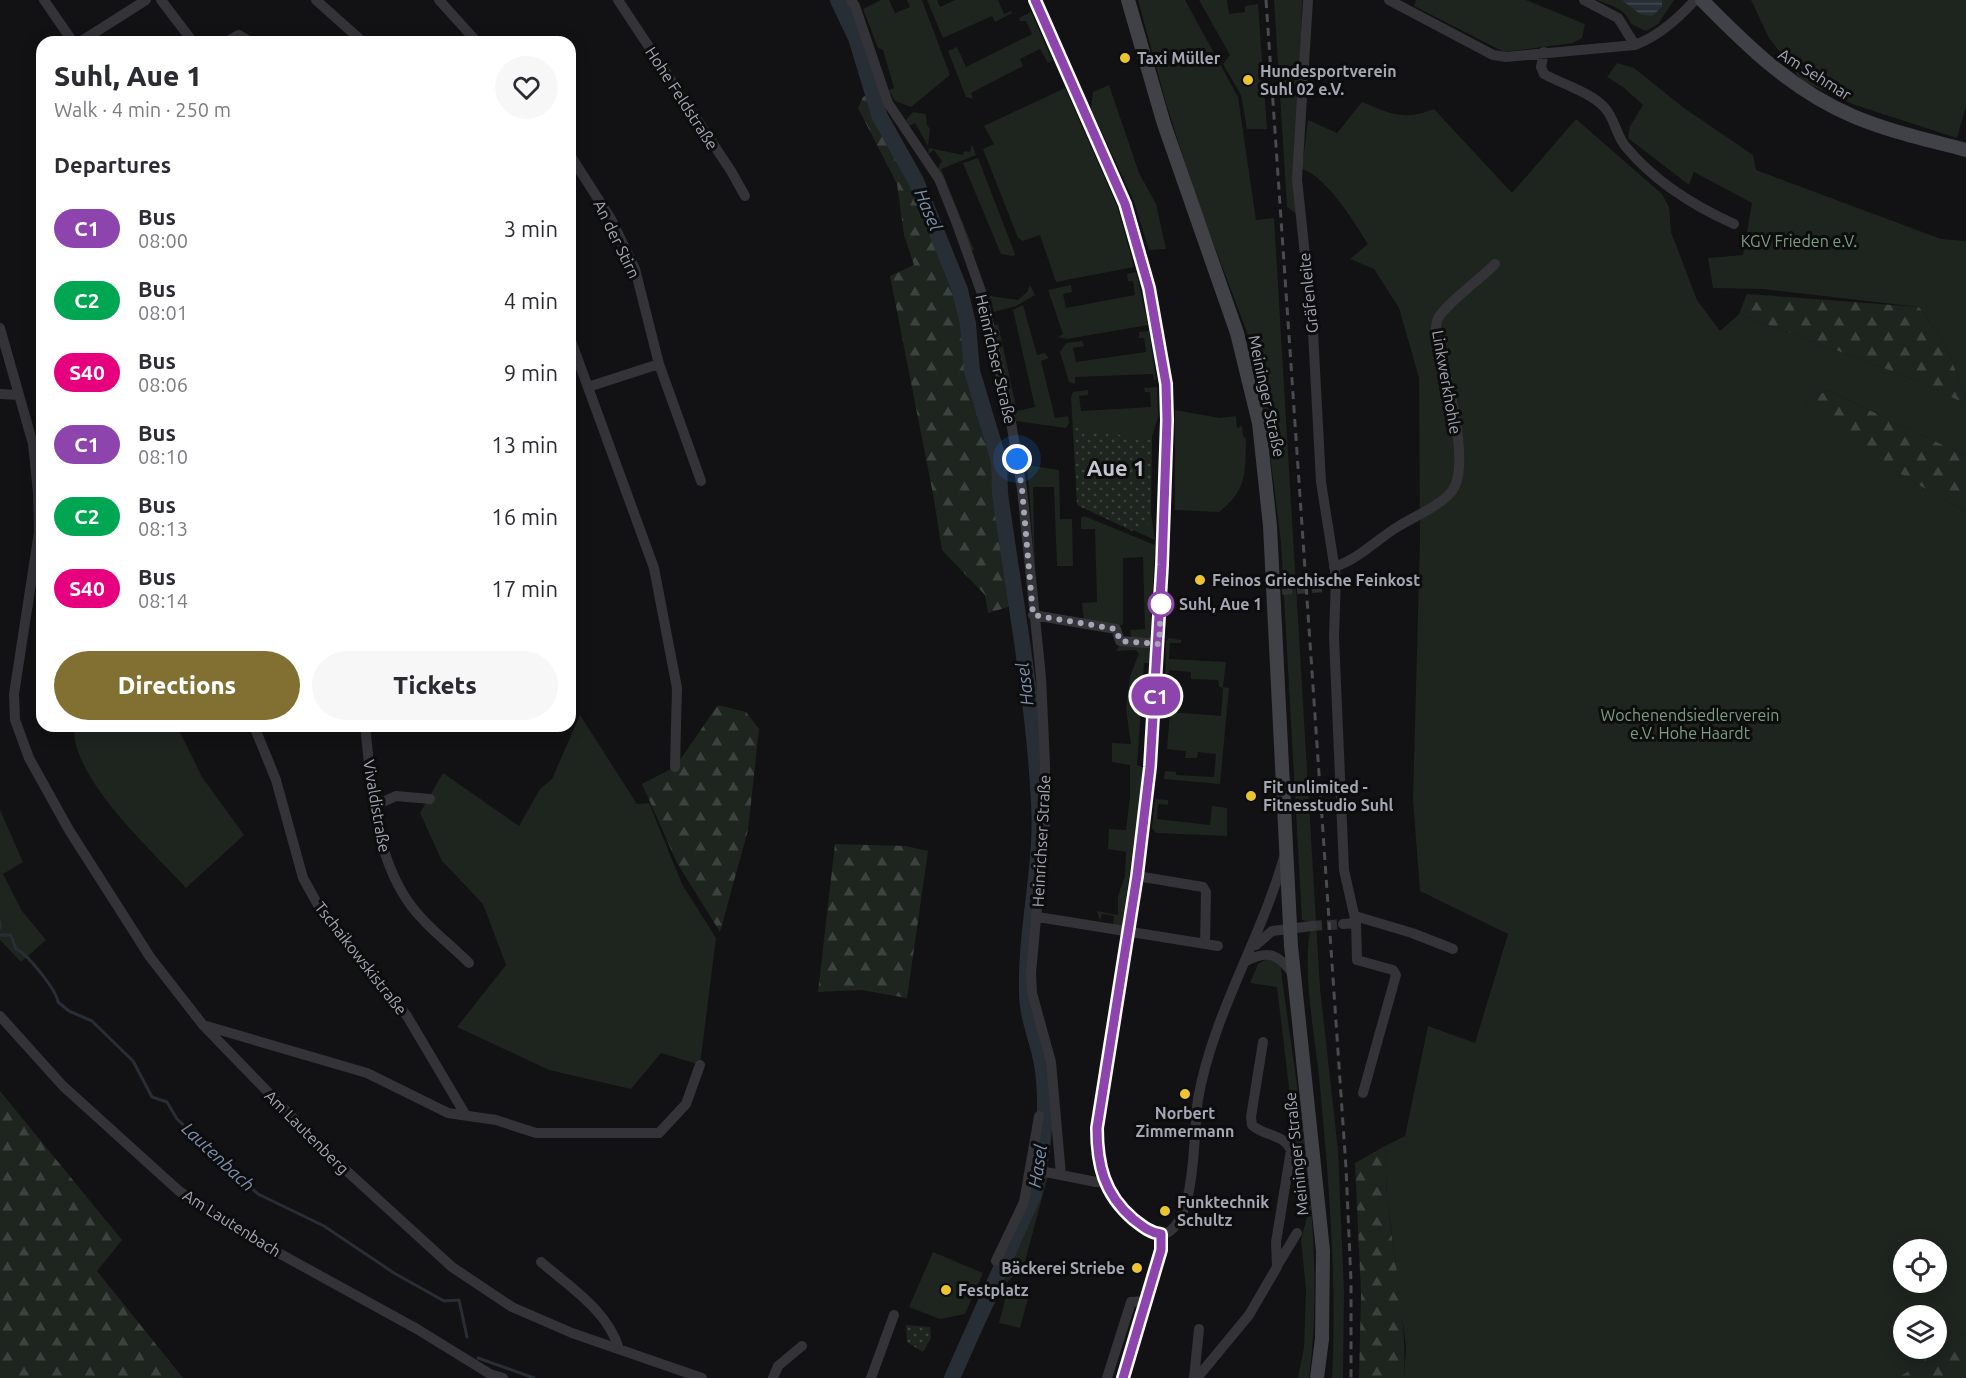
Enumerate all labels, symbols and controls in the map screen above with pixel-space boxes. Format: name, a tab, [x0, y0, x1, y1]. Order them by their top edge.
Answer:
street label: Hohe Feldstraße	[642, 43, 722, 153]
street label: Am Sehmar	[1775, 45, 1855, 103]
place label: Taxi Müller	[1137, 49, 1221, 67]
marker: Taxi Müller	[1118, 51, 1132, 65]
button: heart	[495, 56, 558, 119]
text: Suhl, Aue 1	[54, 60, 202, 91]
place label: Hundesportverein Suhl 02 e.V.	[1260, 62, 1397, 98]
marker: Hundesportverein Suhl 02 e.V.	[1241, 73, 1255, 87]
text: Walk · 4 min · 250 m	[54, 98, 231, 121]
text: Departures	[54, 152, 171, 177]
water label: Hasel	[911, 186, 947, 234]
street label: An der Stirn	[590, 197, 644, 281]
text: Bus	[138, 204, 176, 229]
text: C1	[74, 216, 100, 240]
text: 3 min	[504, 216, 558, 241]
text: 08:00	[138, 229, 188, 252]
park label: KGV Frieden e.V.	[1741, 232, 1857, 250]
street label: Gräfenleite	[1295, 252, 1321, 334]
text: Bus	[138, 276, 176, 301]
text: C2	[74, 288, 100, 312]
text: 4 min	[504, 288, 558, 313]
street label: Heinrichser Straße	[972, 292, 1020, 426]
text: 08:01	[138, 301, 188, 324]
street label: Linkwerkhohle	[1429, 329, 1465, 435]
street label: Meininger Straße	[1245, 333, 1289, 459]
text: Bus	[138, 348, 176, 373]
text: S40	[69, 360, 105, 384]
text: 9 min	[504, 360, 558, 385]
text: 08:06	[138, 373, 188, 396]
text: Bus	[138, 420, 176, 445]
text: C1	[74, 432, 100, 456]
text: 13 min	[491, 432, 558, 457]
your location	[1002, 444, 1032, 474]
text: 08:10	[138, 445, 188, 468]
district label: Aue 1	[1087, 455, 1145, 480]
text: Bus	[138, 492, 176, 517]
text: C2	[74, 504, 100, 528]
text: 16 min	[491, 504, 558, 529]
text: 08:13	[138, 517, 188, 540]
text: Bus	[138, 564, 176, 589]
place label: Feinos Griechische Feinkost	[1212, 571, 1420, 589]
marker: Feinos Griechische Feinkost	[1193, 573, 1207, 587]
text: S40	[69, 576, 105, 600]
text: 17 min	[491, 576, 558, 601]
text: 08:14	[138, 589, 188, 612]
marker: Suhl, Aue 1	[1148, 591, 1174, 617]
place label: Suhl, Aue 1	[1179, 595, 1262, 613]
button: Directions	[54, 651, 300, 720]
button: Tickets	[312, 651, 558, 720]
water label: Hasel	[1011, 661, 1037, 707]
line badge: C1	[1129, 676, 1183, 716]
text: C1	[1143, 684, 1169, 708]
park label: Wochenendsiedlerverein e.V. Hohe Haardt	[1601, 706, 1779, 742]
street label: Vivaldistraße	[360, 758, 394, 854]
street label: Heinrichser Straße	[1029, 774, 1053, 908]
place label: Fit unlimited - Fitnesstudio Suhl	[1263, 778, 1394, 814]
marker: Fit unlimited - Fitnesstudio Suhl	[1244, 789, 1258, 803]
street label: Tschaikowskistraße	[311, 898, 411, 1018]
street label: Am Lautenberg	[261, 1086, 353, 1178]
marker: Norbert Zimmermann	[1178, 1087, 1192, 1101]
street label: Meininger Straße	[1281, 1091, 1311, 1217]
place label: Norbert Zimmermann	[1136, 1104, 1234, 1140]
water label: Lautenbach	[178, 1118, 259, 1195]
water label: Hasel	[1024, 1143, 1050, 1189]
street label: Am Lautenbach	[180, 1186, 284, 1260]
place label: Funktechnik Schultz	[1177, 1193, 1269, 1229]
marker: Funktechnik Schultz	[1158, 1204, 1172, 1218]
map controls	[1893, 1239, 1947, 1359]
button: locate	[1893, 1239, 1947, 1293]
place label: Bäckerei Striebe	[1001, 1259, 1125, 1277]
marker: Bäckerei Striebe	[1130, 1261, 1144, 1275]
place label: Festplatz	[958, 1281, 1029, 1299]
marker: Festplatz	[939, 1283, 953, 1297]
button: layers	[1893, 1305, 1947, 1359]

